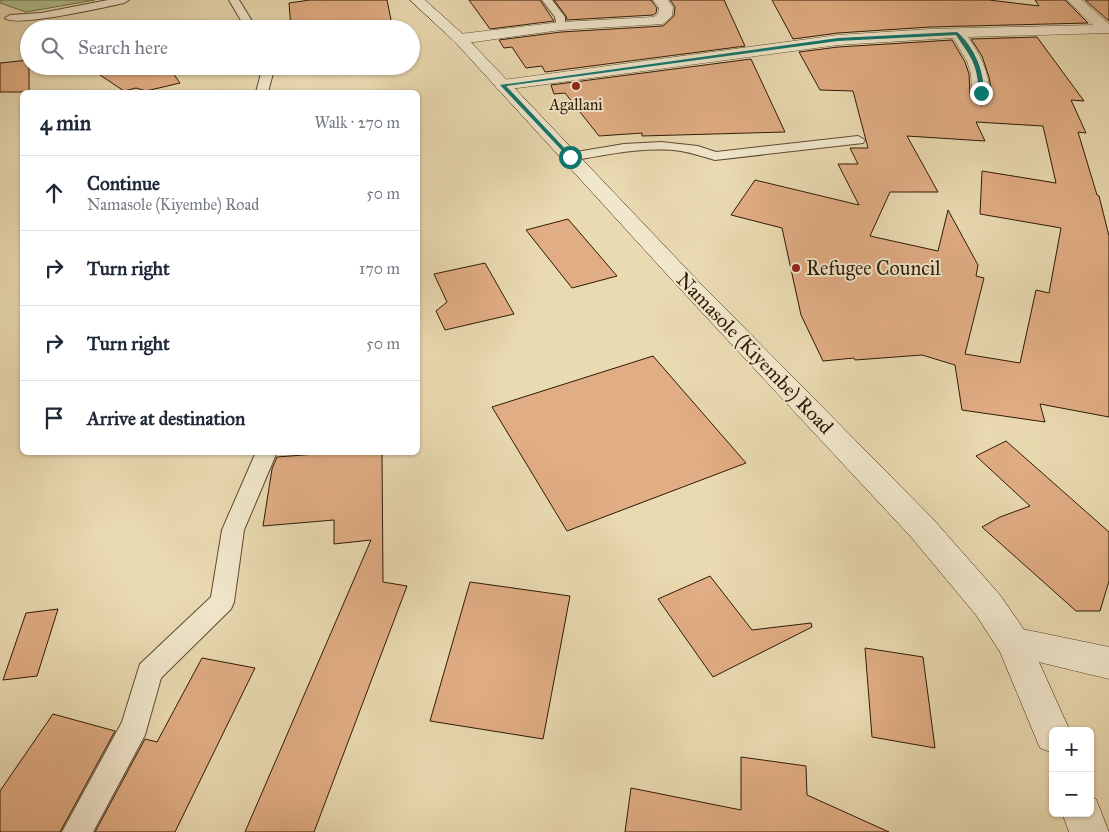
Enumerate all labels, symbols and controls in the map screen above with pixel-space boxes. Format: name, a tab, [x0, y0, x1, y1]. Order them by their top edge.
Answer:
search box	[20, 20, 420, 75]
icon: search	[38, 34, 66, 62]
text: Search here	[78, 36, 168, 59]
marker: Agallani	[570, 80, 582, 92]
route end	[970, 82, 993, 105]
place label: Agallani	[548, 95, 603, 115]
text: 4 min	[40, 110, 91, 136]
text: Walk · 270 m	[314, 113, 400, 132]
route start	[559, 146, 582, 169]
text: Continue	[87, 172, 160, 195]
icon: ahead	[40, 179, 68, 207]
text: 50 m	[366, 184, 400, 203]
text: Namasole (Kiyembe) Road	[87, 195, 259, 214]
icon: right	[40, 254, 68, 282]
place label: Refugee Council	[806, 256, 941, 281]
text: Turn right	[87, 257, 170, 280]
text: 170 m	[359, 259, 400, 278]
marker: Refugee Council	[790, 262, 802, 274]
street label: Namasole (Kiyembe) Road	[671, 267, 838, 439]
icon: right	[40, 329, 68, 357]
text: Turn right	[87, 332, 170, 355]
text: 50 m	[366, 334, 400, 353]
icon: arrive	[40, 404, 68, 432]
text: Arrive at destination	[87, 407, 245, 430]
map controls	[1049, 727, 1094, 817]
button: +	[1049, 727, 1094, 772]
button: −	[1049, 772, 1094, 817]

